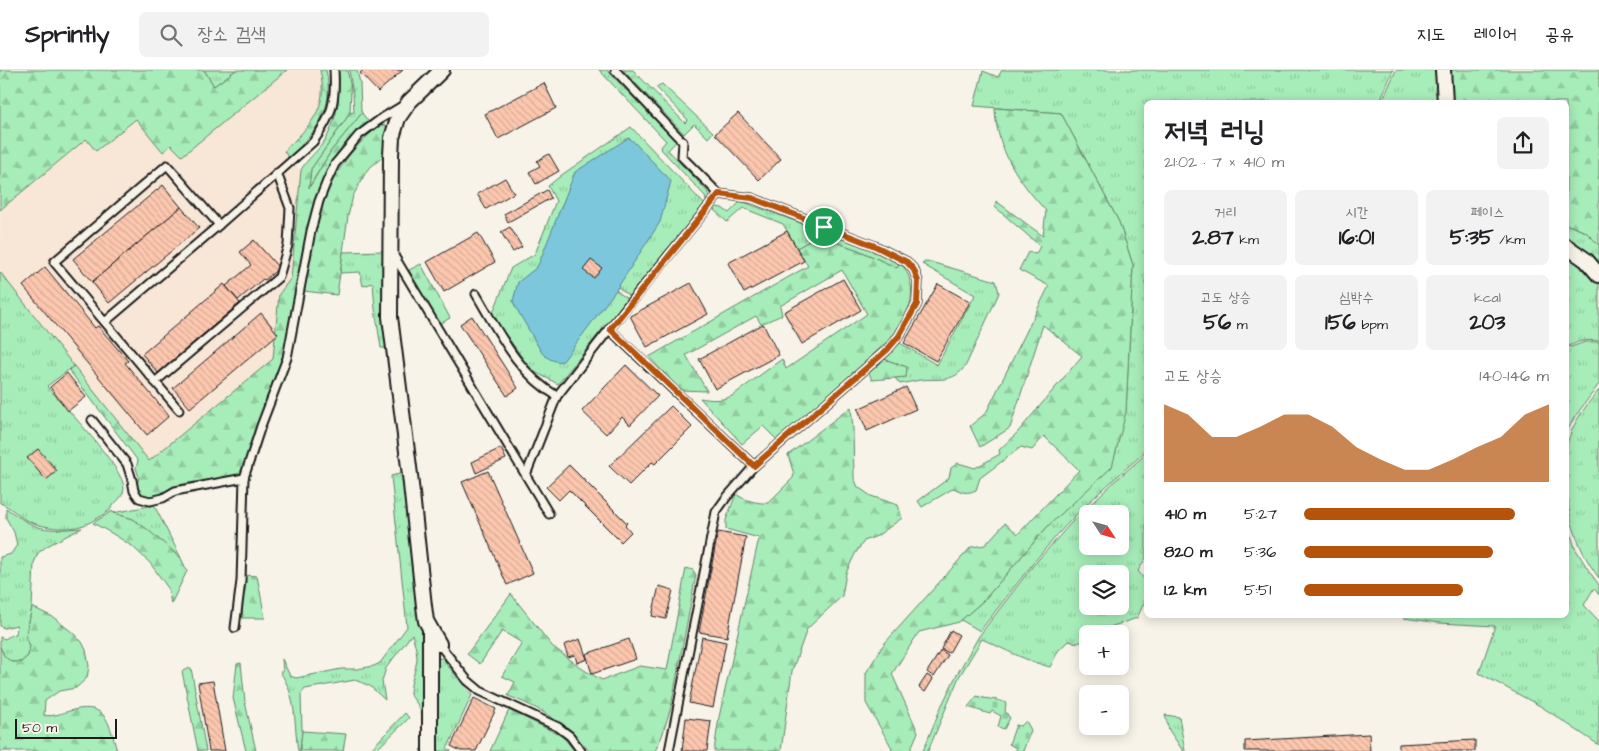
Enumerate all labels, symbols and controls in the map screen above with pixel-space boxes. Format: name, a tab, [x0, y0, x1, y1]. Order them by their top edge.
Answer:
search box	[139, 12, 489, 57]
text: Sprintly	[25, 18, 109, 52]
icon: search	[157, 21, 185, 49]
text: 장소 검색	[197, 21, 266, 48]
text: 지도	[1417, 22, 1446, 47]
text: 레이어	[1474, 22, 1517, 47]
text: 공유	[1545, 22, 1574, 47]
text: 저녁 러닝	[1164, 112, 1265, 151]
button: share	[1497, 117, 1549, 169]
text: 21:02 · 7 × 410 m	[1164, 151, 1284, 173]
text: 거리	[1214, 203, 1237, 223]
text: 시간	[1345, 203, 1368, 223]
text: 페이스	[1471, 203, 1504, 223]
pin	[803, 206, 845, 248]
icon: arrive	[810, 213, 838, 241]
text: 2.87	[1192, 223, 1234, 252]
text: 16:01	[1339, 223, 1374, 252]
text: 5:35	[1450, 223, 1494, 252]
text: km	[1234, 230, 1259, 250]
text: /km	[1494, 230, 1525, 250]
text: 고도 상승	[1200, 288, 1251, 308]
text: 심박수	[1340, 288, 1373, 308]
text: kcal	[1474, 288, 1501, 308]
text: 56	[1203, 308, 1231, 337]
text: 156	[1325, 308, 1356, 337]
text: 203	[1470, 308, 1505, 337]
text: m	[1231, 315, 1248, 335]
text: bpm	[1356, 315, 1388, 335]
text: 고도 상승	[1164, 365, 1222, 387]
text: 140–146 m	[1479, 365, 1549, 387]
text: 410 m	[1164, 503, 1206, 525]
text: 5:27	[1244, 503, 1277, 525]
north arrow	[1079, 505, 1129, 555]
map controls	[1079, 505, 1129, 735]
text: 820 m	[1164, 541, 1212, 563]
text: 5:36	[1244, 541, 1276, 563]
button: layers	[1079, 565, 1129, 615]
text: 1.2 km	[1164, 579, 1206, 601]
text: 5:51	[1244, 579, 1271, 601]
button: +	[1079, 625, 1129, 675]
button: −	[1079, 685, 1129, 735]
scale bar	[15, 716, 118, 739]
text: 50 m	[22, 718, 57, 738]

